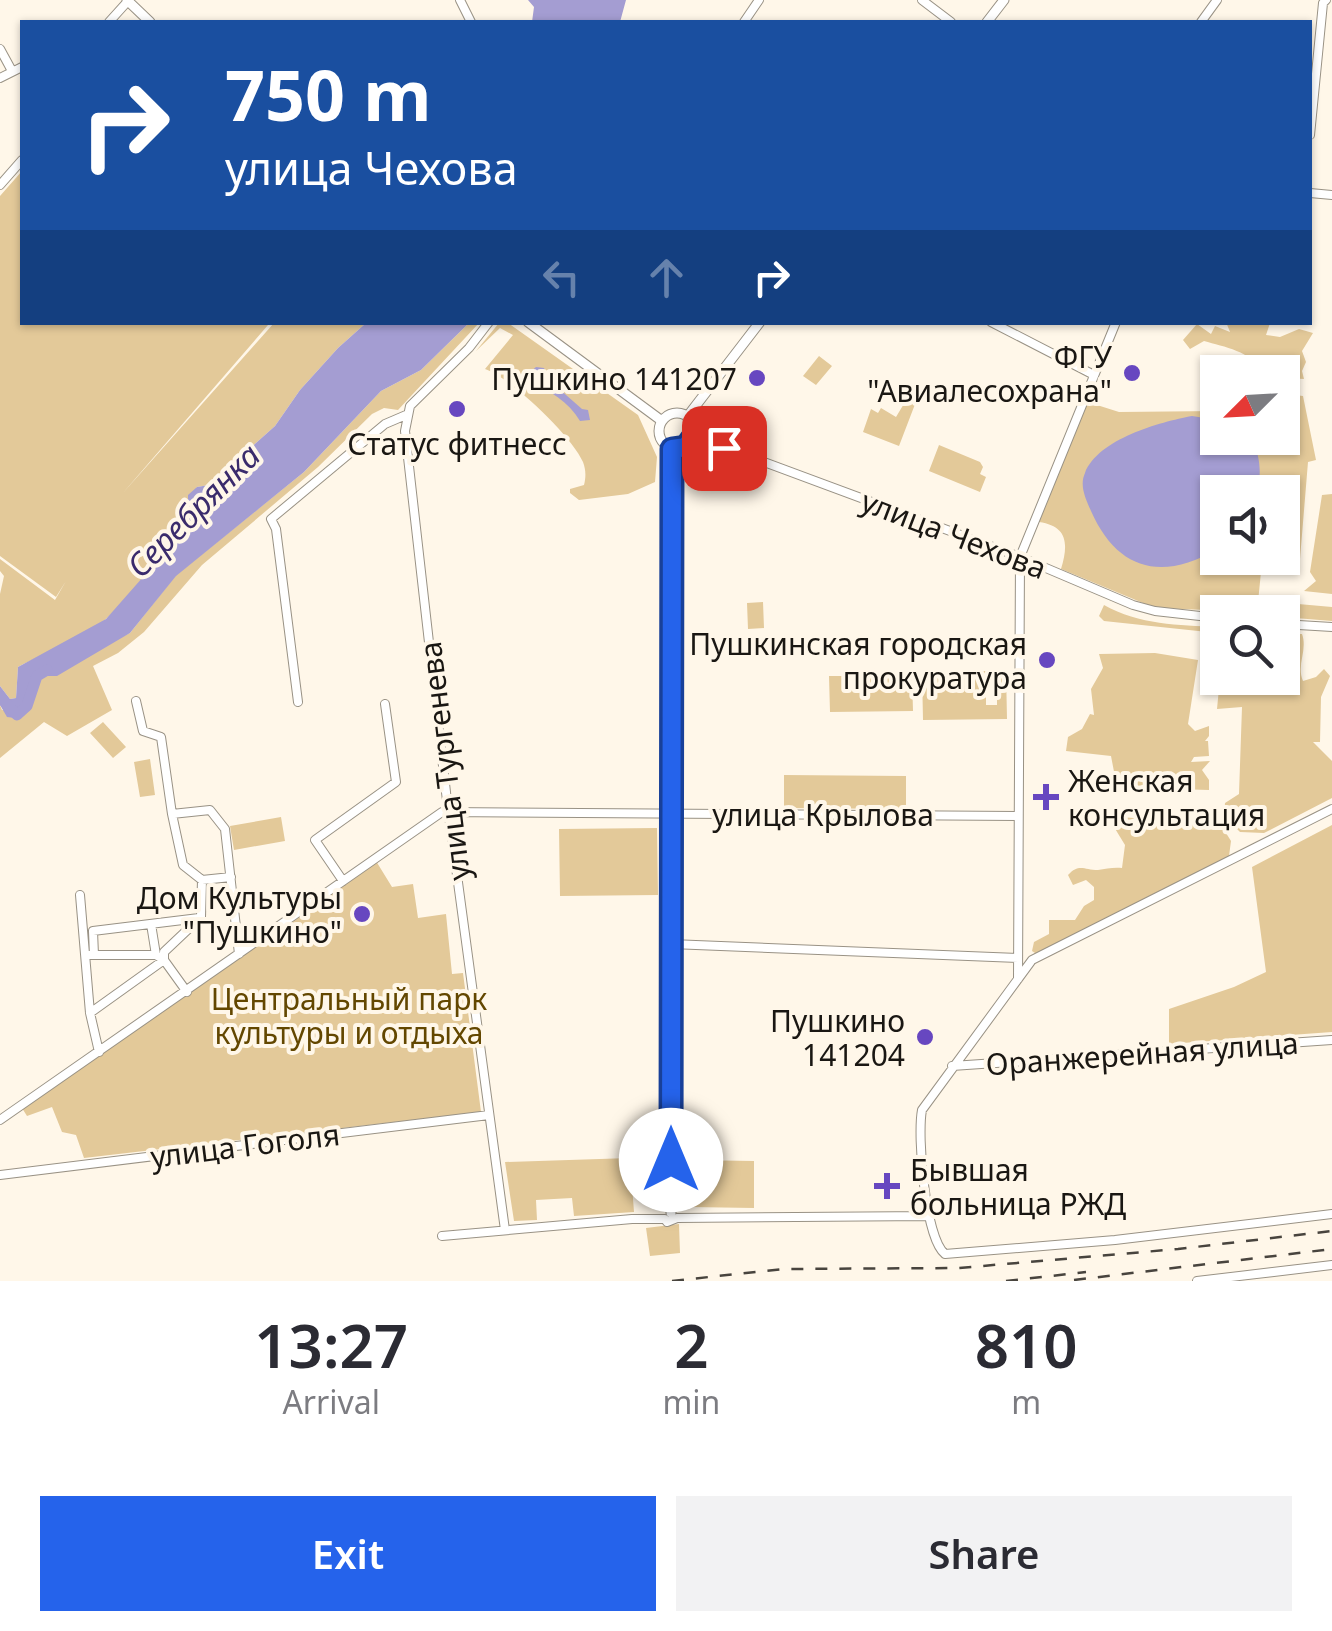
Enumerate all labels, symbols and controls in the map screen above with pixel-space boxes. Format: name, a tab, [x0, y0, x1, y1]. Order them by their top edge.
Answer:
text: 750 m	[225, 46, 432, 142]
icon: right	[60, 60, 190, 190]
text: улица Чехова	[225, 137, 518, 198]
icon: left	[534, 250, 589, 305]
icon: ahead	[639, 250, 694, 305]
icon: right	[744, 250, 799, 305]
place label: ФГУ "Авиалесохрана"	[867, 336, 1113, 411]
north arrow	[1200, 355, 1300, 455]
map controls	[1200, 355, 1300, 695]
place label: Пушкино 141207	[491, 358, 737, 399]
marker: ФГУ "Авиалесохрана"	[1121, 362, 1143, 384]
marker: Пушкино 141207	[746, 367, 768, 389]
marker: Статус фитнесс	[446, 398, 468, 420]
pin	[682, 406, 767, 491]
icon: arrive	[697, 421, 752, 476]
place label: Статус фитнесс	[347, 423, 567, 464]
water label: Серебрянка	[117, 434, 269, 586]
button: sound	[1200, 475, 1300, 575]
street label: улица Чехова	[856, 480, 1052, 588]
button: search	[1200, 595, 1300, 695]
place label: Пушкинская городская прокуратура	[689, 623, 1027, 698]
street label: улица Тургенева	[409, 639, 479, 883]
marker: Пушкинская городская прокуратура	[1036, 649, 1058, 671]
place label: Женская консультация	[1068, 760, 1265, 835]
marker: Женская консультация	[1033, 784, 1059, 810]
street label: улица Крылова	[712, 794, 934, 835]
place label: Дом Культуры "Пушкино"	[137, 877, 342, 952]
marker: Дом Культуры "Пушкино"	[351, 903, 373, 925]
park label: Центральный парк культуры и отдыха	[211, 978, 487, 1053]
place label: Пушкино 141204	[770, 1000, 905, 1075]
street label: Оранжерейная улица	[984, 1022, 1300, 1084]
marker: Пушкино 141204	[914, 1026, 936, 1048]
position arrow	[619, 1108, 723, 1212]
street label: улица Гоголя	[148, 1113, 342, 1177]
place label: Бывшая больница РЖД	[910, 1149, 1126, 1224]
marker: Бывшая больница РЖД	[874, 1173, 900, 1199]
text: 13:27	[254, 1304, 408, 1386]
text: 2	[674, 1304, 709, 1386]
text: 810	[975, 1304, 1078, 1386]
text: Arrival	[282, 1380, 380, 1423]
text: min	[662, 1380, 720, 1423]
text: m	[1011, 1380, 1041, 1423]
button: Exit	[40, 1496, 656, 1611]
button: Share	[676, 1496, 1292, 1611]

